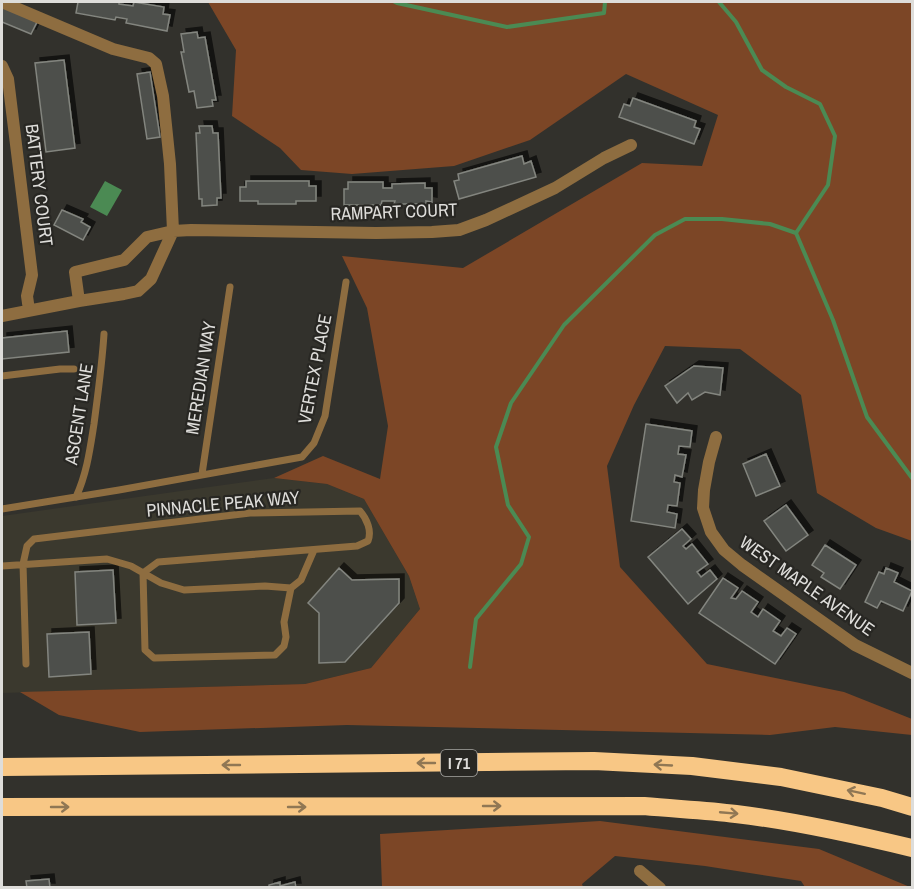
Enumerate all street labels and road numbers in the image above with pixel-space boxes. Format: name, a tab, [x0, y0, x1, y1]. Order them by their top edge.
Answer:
street label: BATTERY COURT	[20, 122, 59, 247]
street label: RAMPART COURT	[330, 197, 458, 226]
street label: VERTEX PLACE	[292, 312, 337, 426]
street label: MEREDIAN WAY	[179, 320, 222, 436]
street label: ASCENT LANE	[58, 361, 99, 467]
street label: PINNACLE PEAK WAY	[145, 484, 301, 523]
street label: WEST MAPLE AVENUE	[735, 530, 880, 642]
road number: I 71	[441, 750, 477, 776]

